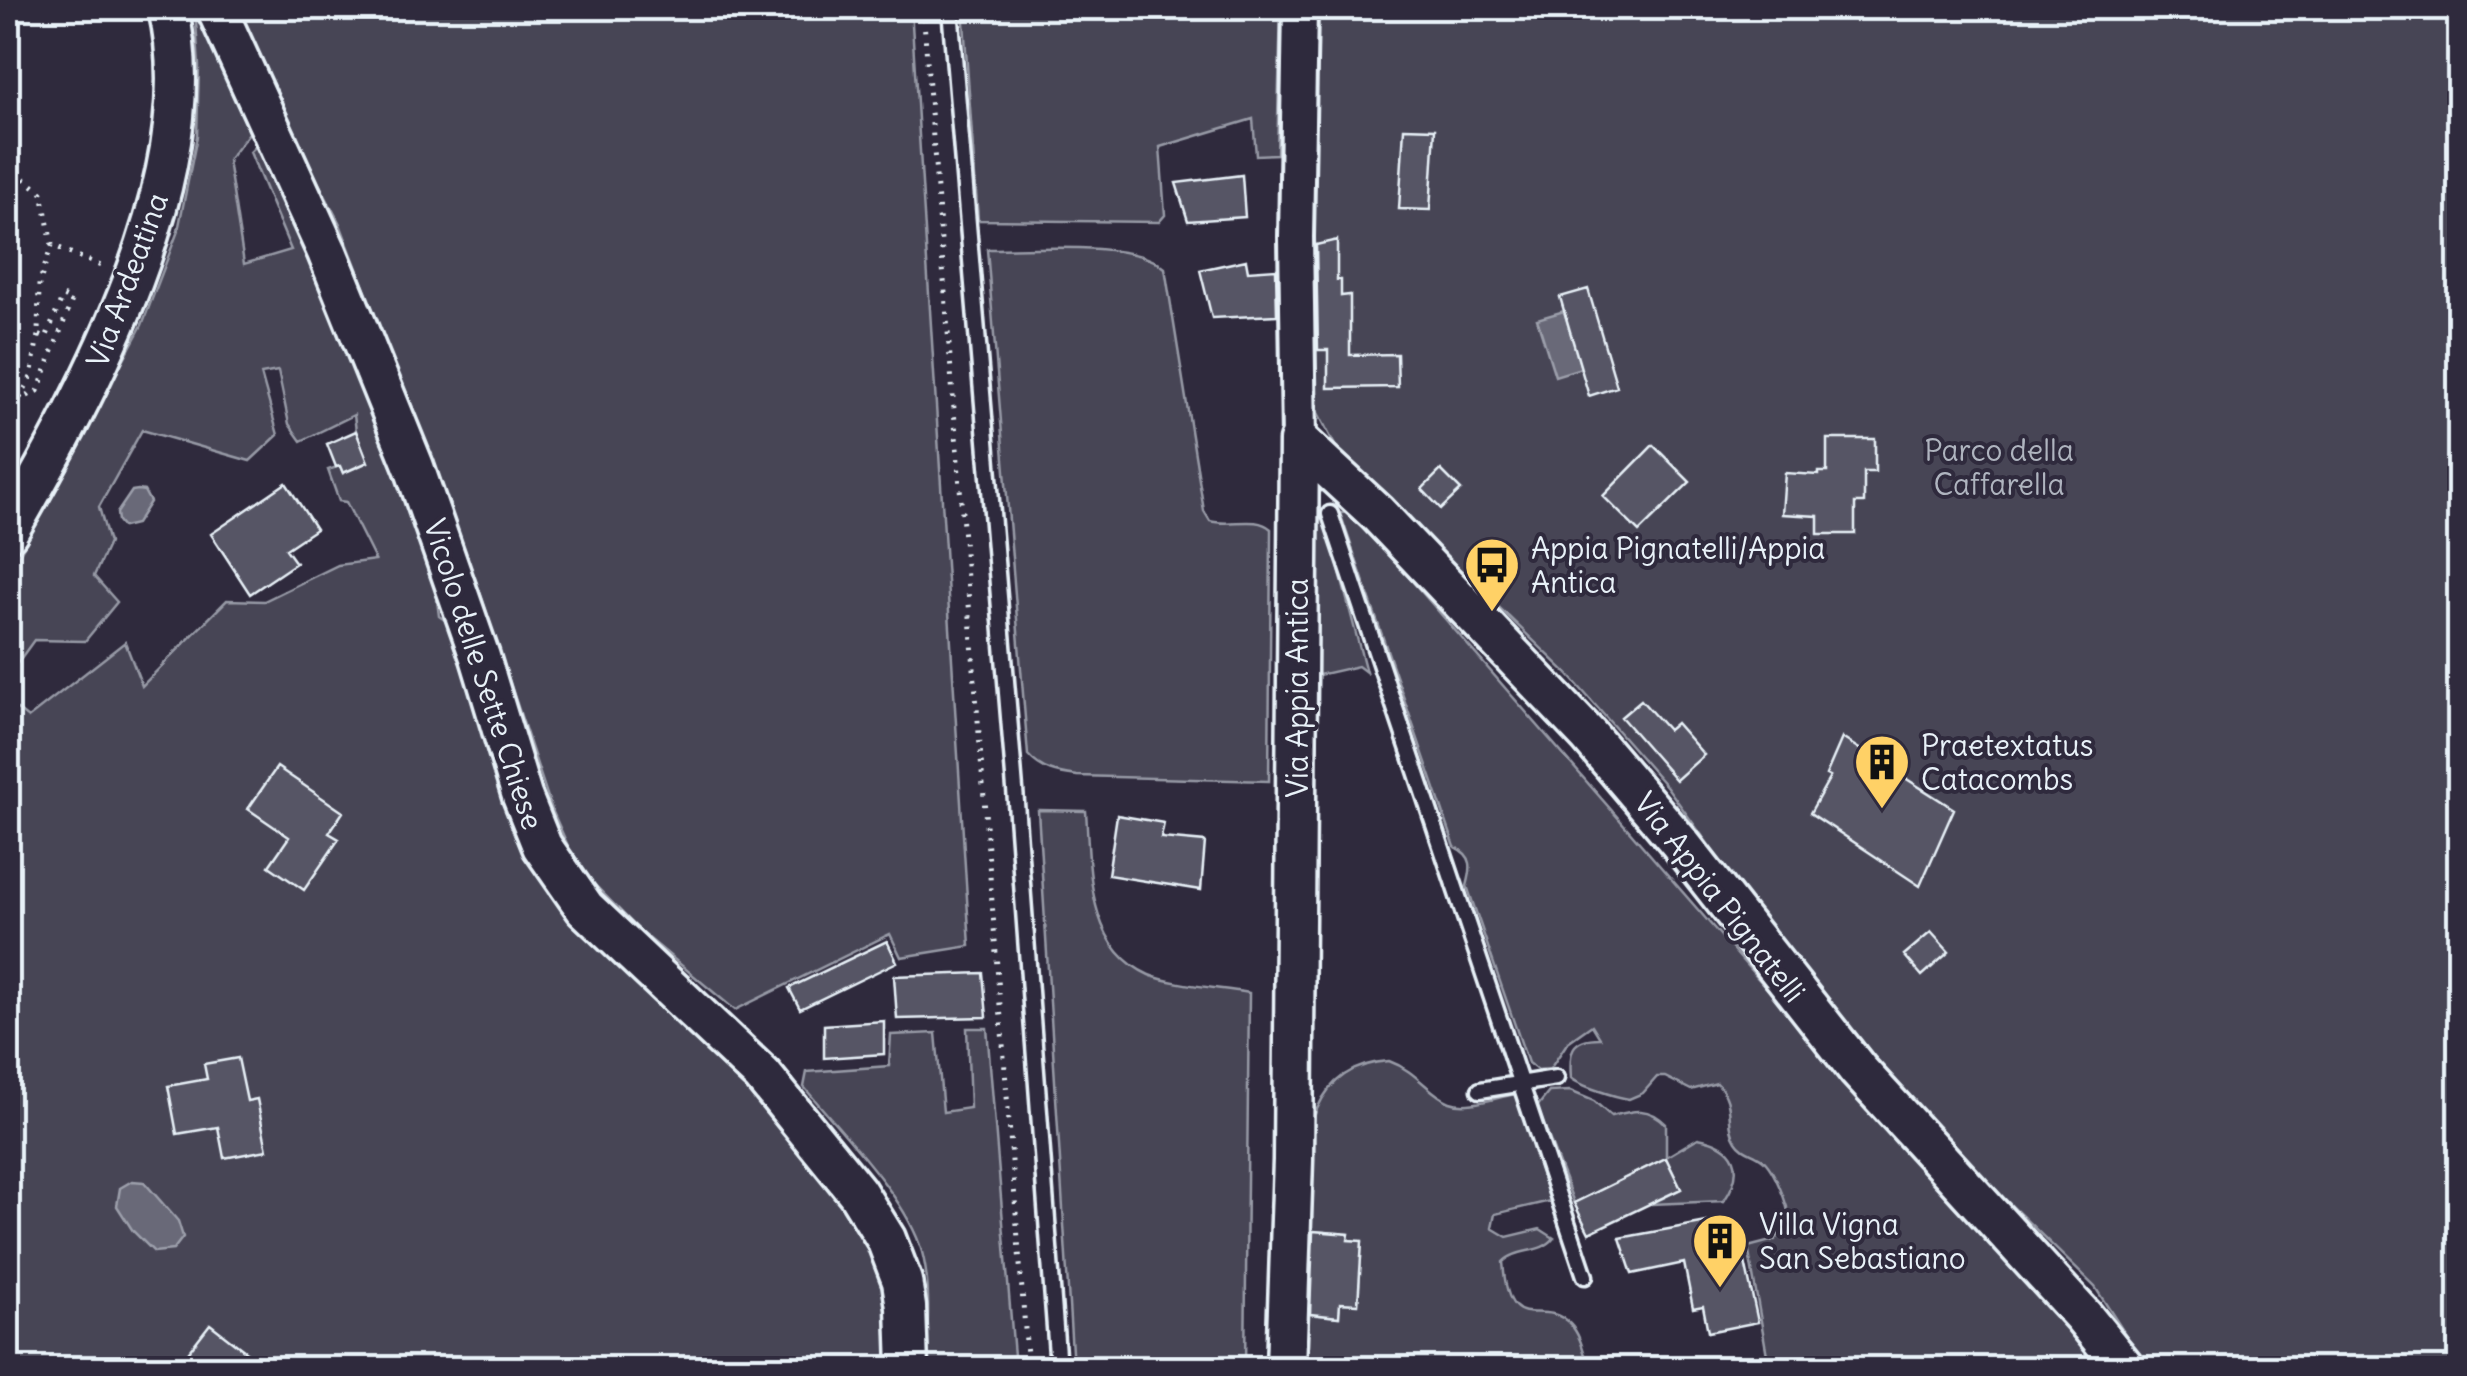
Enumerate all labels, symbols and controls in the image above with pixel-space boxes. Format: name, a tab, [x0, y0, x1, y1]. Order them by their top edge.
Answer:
street label: Via Ardeatina	[78, 188, 176, 372]
park label: Parco della Caffarella	[1924, 431, 2074, 503]
street label: Vicolo delle Sette Chiese	[416, 514, 552, 834]
place label: Appia Pignatelli/Appia Antica	[1531, 529, 1825, 601]
bus stop icon: Appia Pignatelli/Appia Antica	[1462, 535, 1522, 614]
street label: Via Appia Antica	[1278, 578, 1316, 798]
place label: Praetextatus Catacombs	[1921, 726, 2093, 798]
building icon: Praetextatus Catacombs	[1852, 732, 1912, 811]
street label: Via Appia Pignatelli	[1626, 784, 1814, 1010]
place label: Villa Vigna San Sebastiano	[1759, 1205, 1966, 1277]
building icon: Villa Vigna San Sebastiano	[1690, 1211, 1750, 1290]

